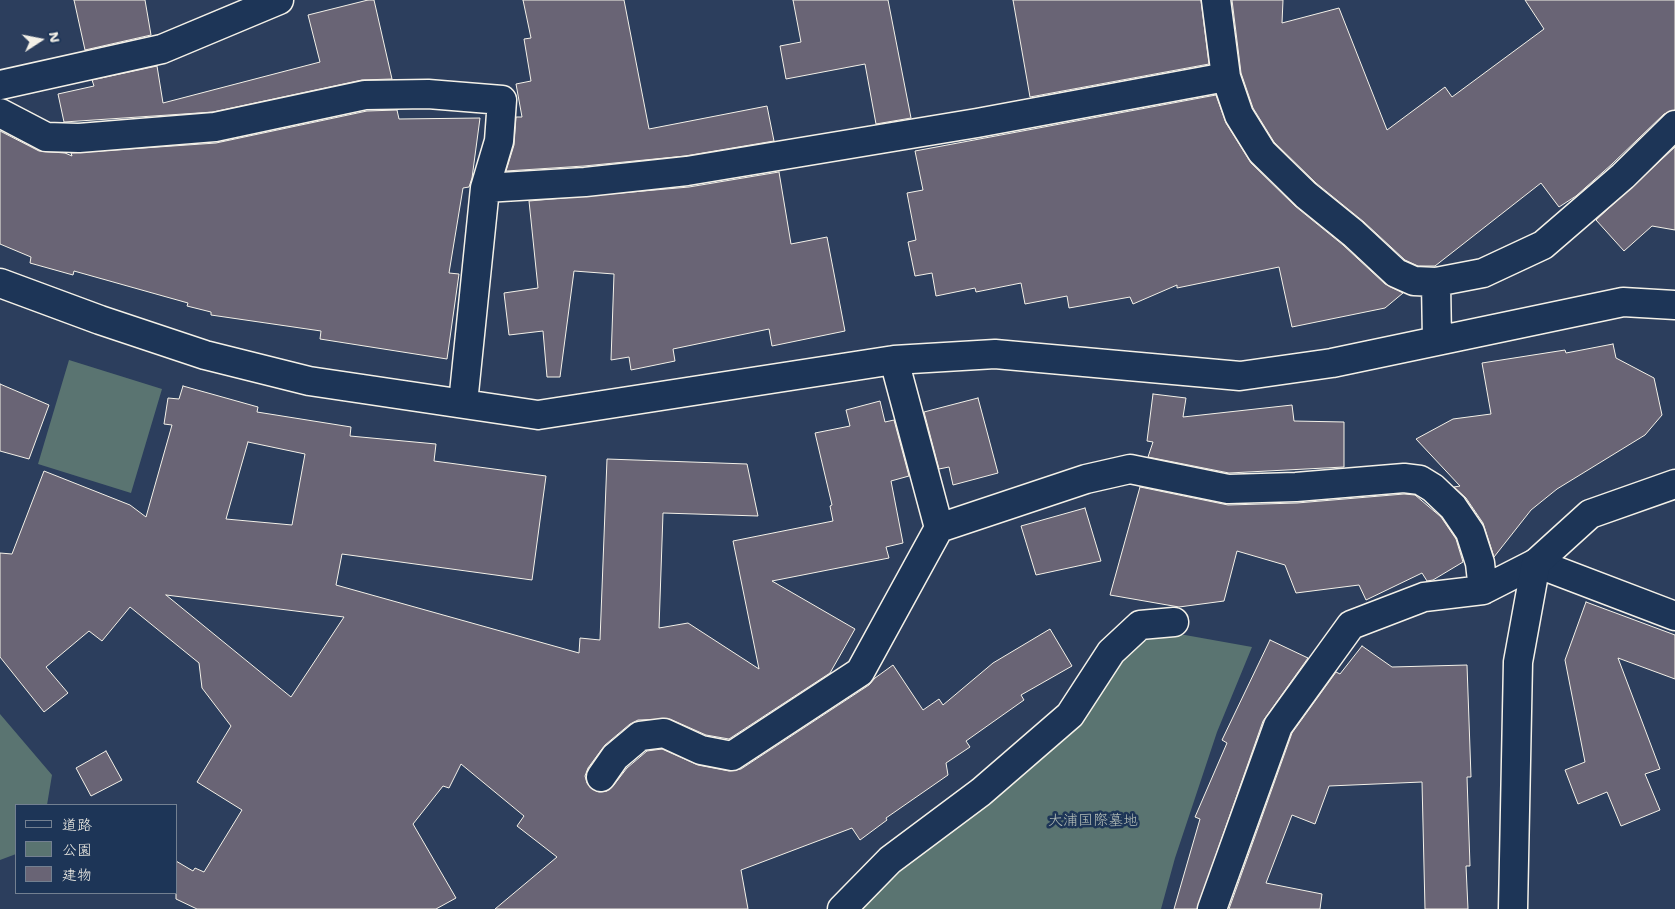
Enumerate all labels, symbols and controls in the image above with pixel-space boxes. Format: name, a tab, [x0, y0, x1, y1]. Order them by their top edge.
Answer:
north arrow	[15, 15, 65, 65]
text: N	[45, 30, 65, 44]
legend	[15, 804, 178, 894]
park label: 大浦国際墓地	[1048, 812, 1138, 830]
text: 道路	[62, 815, 92, 835]
text: 公園	[62, 840, 92, 860]
text: 建物	[62, 865, 92, 885]

